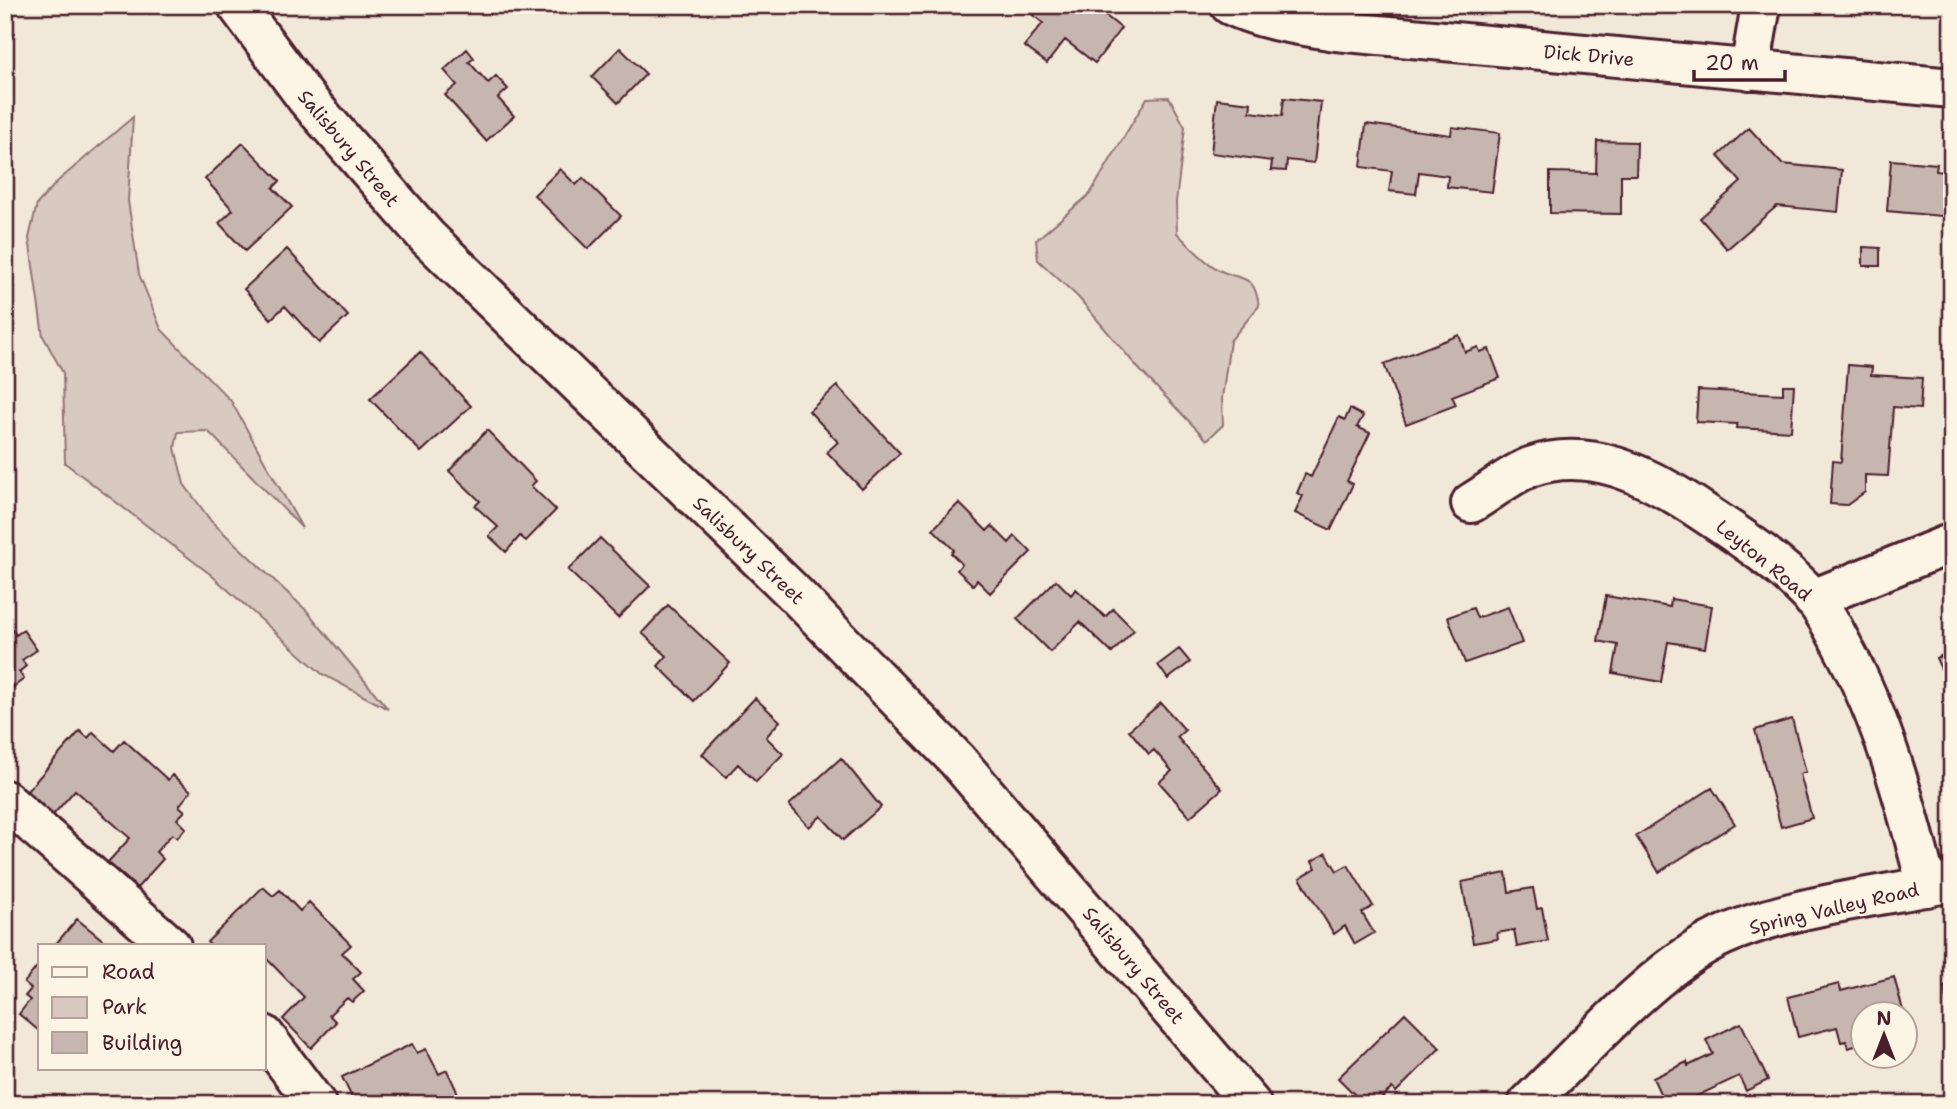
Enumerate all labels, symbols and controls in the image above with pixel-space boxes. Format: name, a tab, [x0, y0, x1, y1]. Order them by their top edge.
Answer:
scale bar	[1694, 38, 1786, 82]
street label: Dick Drive	[1543, 39, 1635, 72]
text: 20 m	[1705, 49, 1759, 77]
street label: Salisbury Street	[292, 85, 405, 212]
street label: Salisbury Street	[688, 491, 810, 610]
street label: Leyton Road	[1711, 514, 1817, 607]
street label: Spring Valley Road	[1747, 877, 1921, 940]
street label: Salisbury Street	[1077, 902, 1190, 1029]
legend	[38, 944, 266, 1070]
text: Road	[102, 958, 155, 986]
text: Park	[102, 993, 147, 1021]
north arrow	[1848, 1000, 1918, 1070]
text: N	[1876, 1006, 1892, 1031]
text: Building	[102, 1029, 182, 1057]

